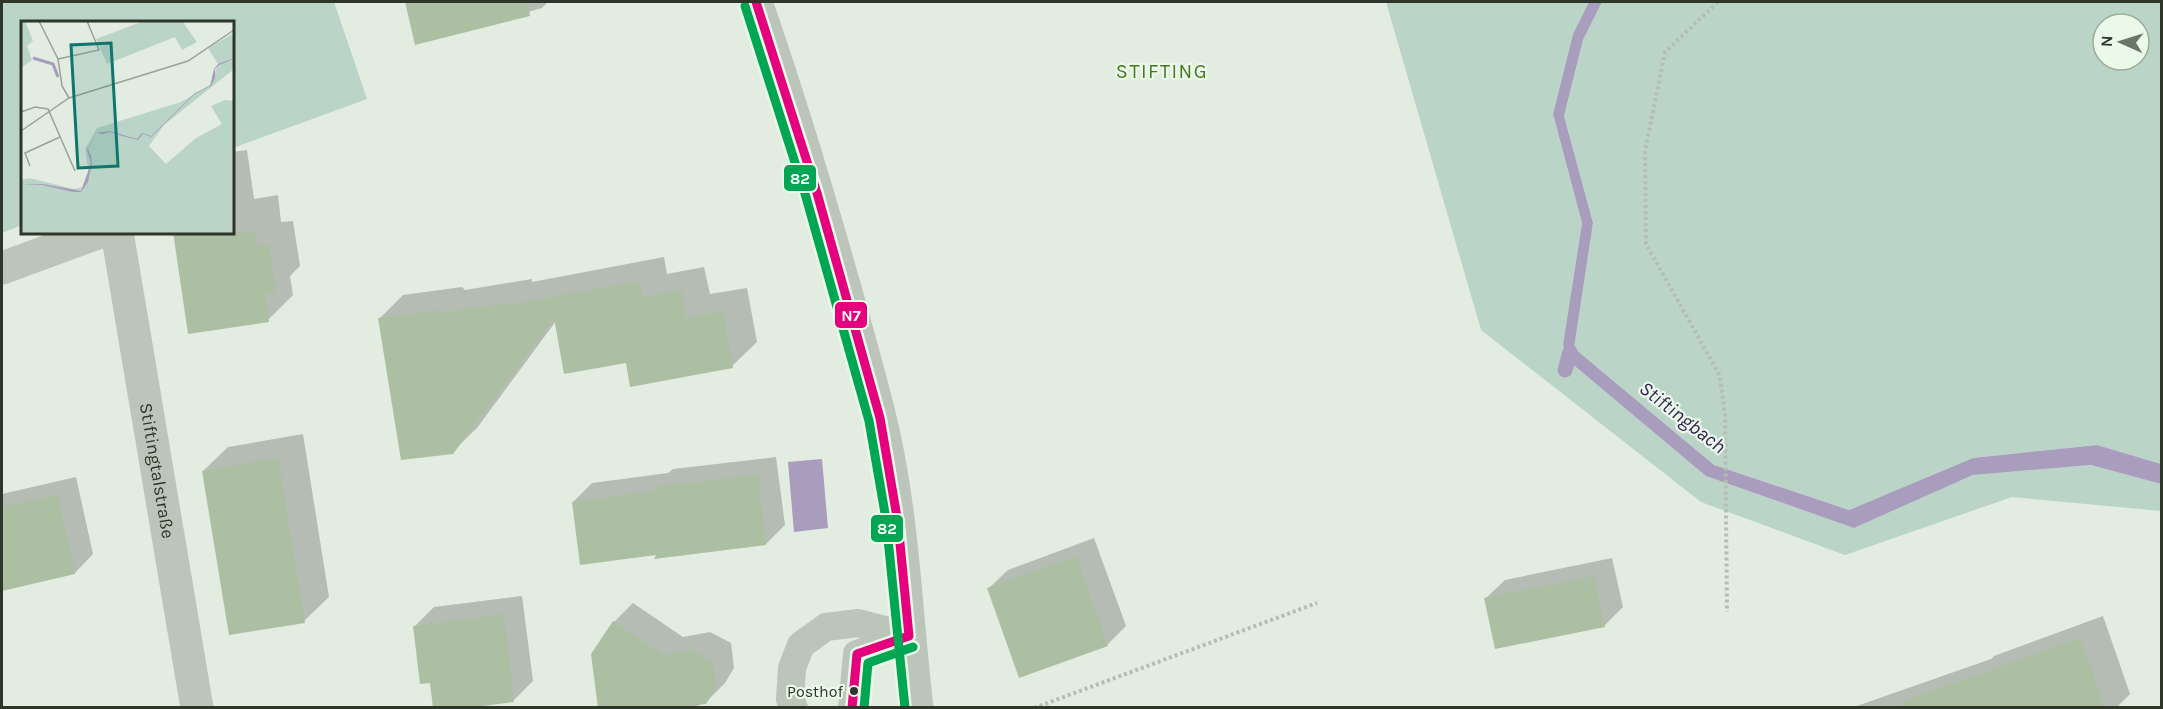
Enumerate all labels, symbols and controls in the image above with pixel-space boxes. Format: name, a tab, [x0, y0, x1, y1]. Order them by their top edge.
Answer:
north arrow	[2091, 12, 2151, 72]
inset map	[21, 21, 234, 234]
text: N	[2097, 35, 2116, 47]
district label: STIFTING	[1116, 60, 1208, 83]
line badge: 82	[783, 164, 817, 192]
text: 82	[790, 169, 810, 188]
line badge: N7	[834, 301, 868, 329]
text: N7	[841, 306, 861, 325]
water label: Stiftingbach	[1635, 377, 1730, 458]
street label: Stiftingtalstraße	[135, 401, 179, 540]
line badge: 82	[870, 514, 904, 543]
text: 82	[877, 519, 897, 538]
place label: Posthof	[787, 682, 844, 701]
marker: Posthof	[848, 685, 860, 697]

